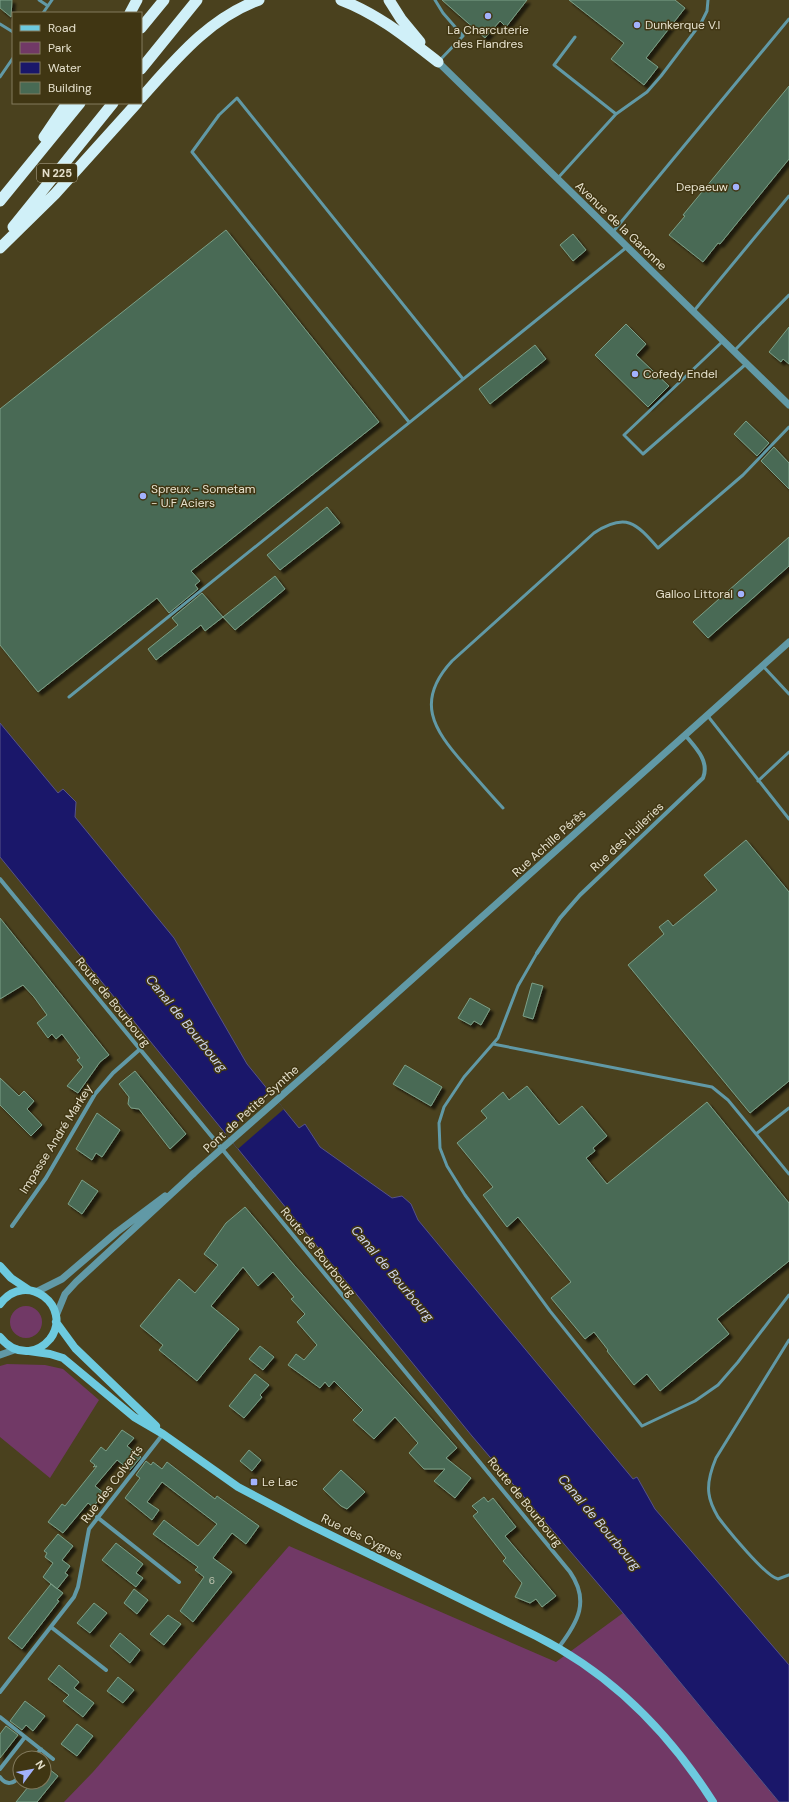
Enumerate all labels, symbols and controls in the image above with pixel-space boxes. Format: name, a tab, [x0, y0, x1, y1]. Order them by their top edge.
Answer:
marker: La Charcuterie des Flandres	[483, 11, 493, 21]
legend	[12, 12, 142, 104]
place label: Dunkerque V.I	[645, 17, 720, 33]
text: Road	[48, 20, 76, 36]
marker: Dunkerque V.I	[632, 20, 642, 30]
place label: La Charcuterie des Flandres	[447, 22, 529, 52]
text: Park	[48, 40, 72, 56]
text: Water	[48, 60, 82, 76]
text: Building	[48, 80, 92, 96]
road number: N 225	[37, 164, 77, 182]
street label: Avenue de la Garonne	[572, 178, 670, 274]
place label: Depaeuw	[676, 179, 728, 195]
marker: Depaeuw	[731, 182, 741, 192]
place label: Cofedy Endel	[643, 366, 717, 382]
marker: Cofedy Endel	[630, 369, 640, 379]
place label: Spreux - Sometam - U.F Aciers	[151, 481, 256, 511]
marker: Spreux - Sometam - U.F Aciers	[138, 491, 148, 501]
place label: Galloo Littoral	[655, 586, 733, 602]
marker: Galloo Littoral	[736, 589, 746, 599]
street label: Rue des Huileries	[587, 799, 667, 875]
street label: Rue Achille Pérès	[509, 806, 589, 880]
street label: Route de Bourbourg	[72, 954, 154, 1050]
water label: Canal de Bourbourg	[142, 971, 232, 1076]
street label: Pont de Petite-Synthe	[200, 1062, 302, 1156]
street label: Impasse André Markey	[16, 1081, 96, 1197]
street label: Route de Bourbourg	[277, 1204, 359, 1300]
water label: Canal de Bourbourg	[348, 1222, 438, 1325]
street label: Rue des Colverts	[77, 1442, 147, 1526]
street label: Route de Bourbourg	[484, 1454, 566, 1550]
water label: Canal de Bourbourg	[555, 1471, 645, 1574]
place label: Le Lac	[262, 1474, 298, 1490]
marker: Le Lac	[249, 1477, 259, 1487]
street label: Rue des Cygnes	[319, 1510, 405, 1564]
house number: 6	[209, 1574, 215, 1587]
north arrow	[12, 1750, 52, 1790]
text: N	[32, 1758, 49, 1772]

